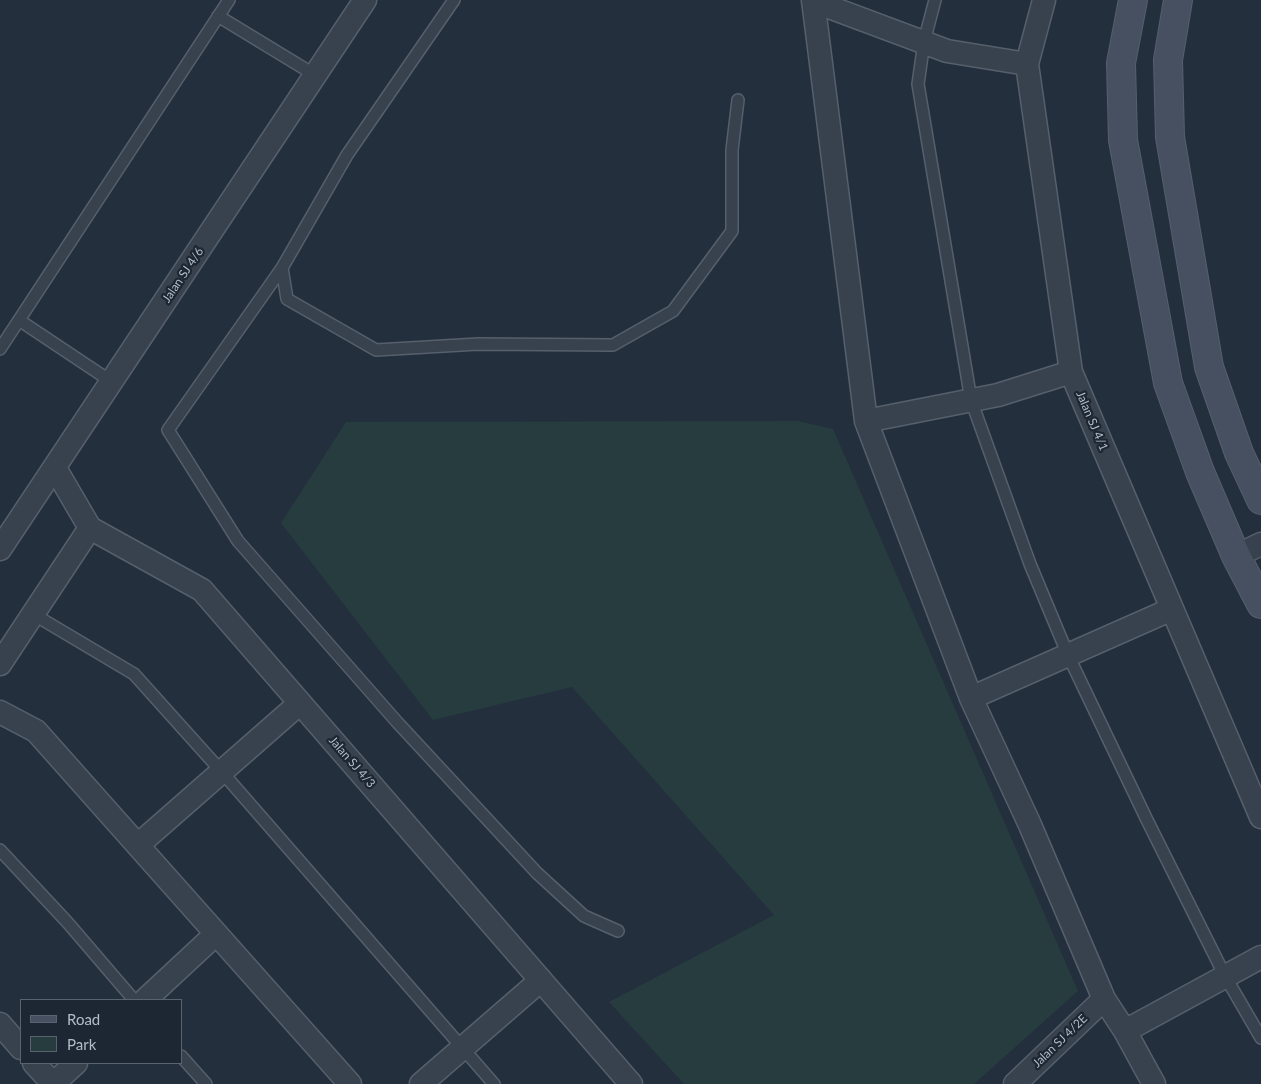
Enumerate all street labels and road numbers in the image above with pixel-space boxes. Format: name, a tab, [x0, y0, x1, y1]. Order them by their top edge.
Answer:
street label: Jalan SJ 4/6	[159, 245, 207, 305]
street label: Jalan SJ 4/1	[1073, 389, 1111, 453]
street label: Jalan SJ 4/3	[326, 733, 378, 791]
street label: Jalan SJ 4/2E	[1030, 1011, 1090, 1071]

